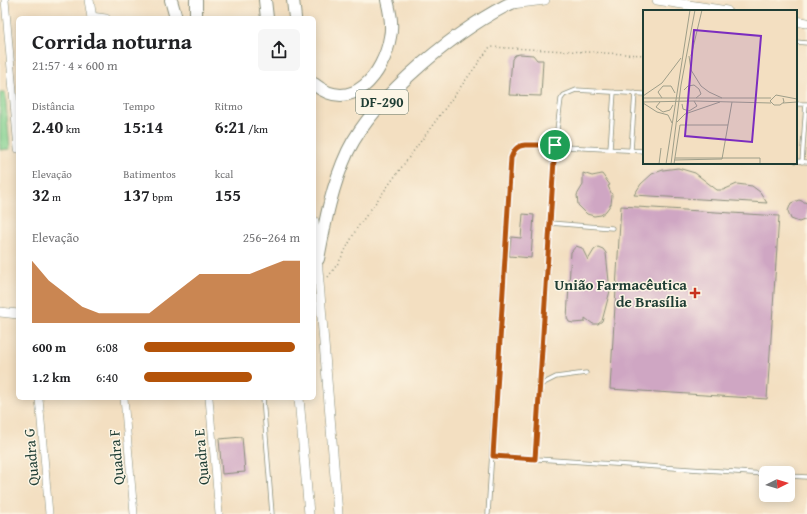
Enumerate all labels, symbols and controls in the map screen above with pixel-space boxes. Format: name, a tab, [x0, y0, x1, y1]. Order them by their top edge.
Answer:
inset map	[643, 10, 797, 164]
text: Corrida noturna	[32, 25, 192, 57]
button: share	[258, 29, 300, 71]
text: 21:57 · 4 × 600 m	[32, 56, 118, 75]
road number: DF-290	[356, 90, 408, 114]
text: Distância	[32, 98, 75, 114]
text: Tempo	[123, 98, 155, 114]
text: Ritmo	[215, 98, 243, 114]
text: 2.40	[32, 114, 63, 139]
text: 15:14	[123, 114, 163, 139]
text: 6:21	[215, 114, 246, 139]
text: km	[63, 121, 80, 137]
text: /km	[246, 121, 268, 137]
pin	[538, 128, 572, 162]
icon: arrive	[544, 134, 566, 156]
text: Elevação	[32, 166, 72, 182]
text: Batimentos	[123, 166, 176, 182]
text: kcal	[215, 166, 233, 182]
text: 32	[32, 182, 50, 207]
text: 137	[123, 182, 150, 207]
text: 155	[215, 182, 241, 207]
text: m	[50, 189, 61, 205]
text: bpm	[150, 189, 173, 205]
text: Elevação	[32, 228, 79, 247]
text: 256–264 m	[243, 228, 300, 247]
place label: União Farmacêutica de Brasília	[554, 274, 687, 312]
marker: União Farmacêutica de Brasília	[690, 288, 700, 298]
text: 600 m	[32, 338, 66, 357]
text: 6:08	[96, 338, 118, 357]
text: 1.2 km	[32, 368, 71, 387]
text: 6:40	[96, 368, 118, 387]
street label: Quadra G	[18, 427, 44, 487]
street label: Quadra F	[103, 428, 129, 486]
street label: Quadra E	[188, 428, 214, 486]
north arrow	[759, 466, 795, 502]
map controls	[759, 466, 795, 502]

